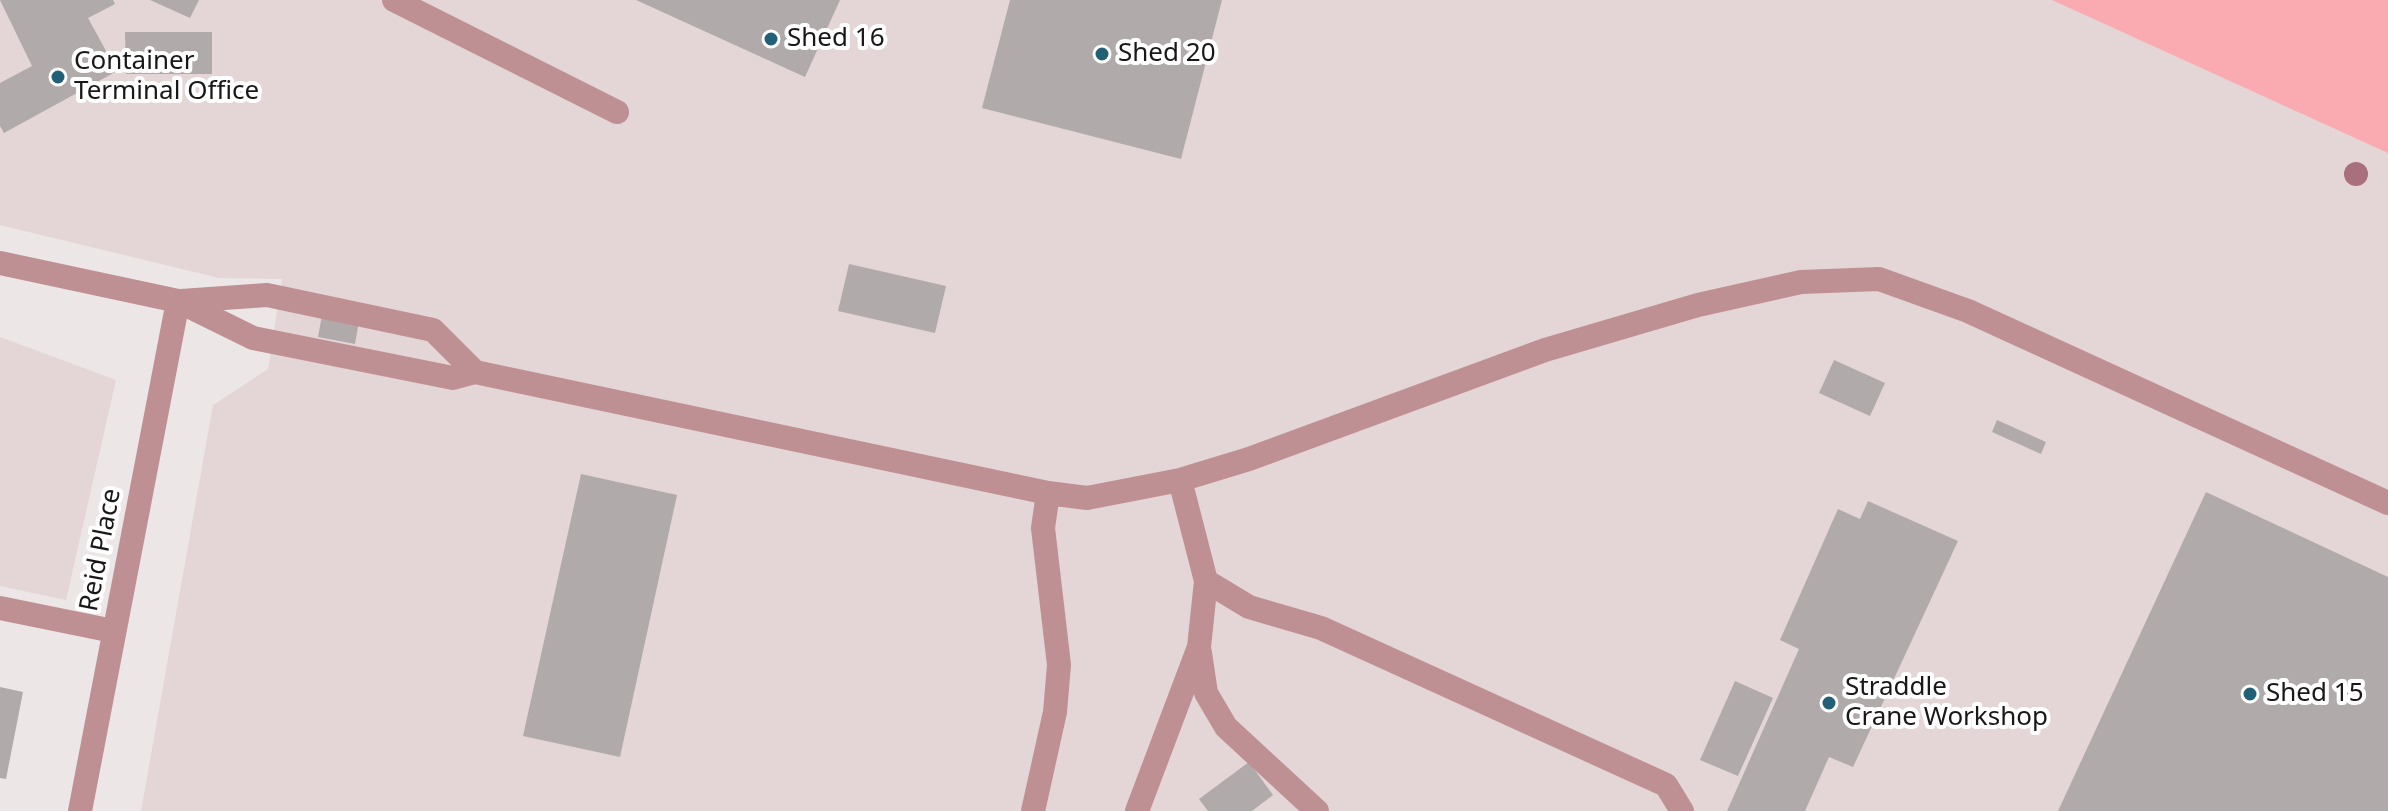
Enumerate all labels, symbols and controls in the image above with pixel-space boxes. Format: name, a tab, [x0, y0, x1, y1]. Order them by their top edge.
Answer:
place label: Shed 16	[787, 23, 884, 55]
marker: Shed 16	[762, 30, 780, 48]
place label: Shed 20	[1118, 38, 1215, 70]
marker: Shed 20	[1093, 45, 1111, 63]
place label: Container Terminal Office	[74, 46, 259, 108]
marker: Container Terminal Office	[49, 68, 67, 86]
street label: Reid Place	[74, 486, 128, 614]
place label: Straddle Crane Workshop	[1845, 672, 2048, 734]
place label: Shed 15	[2266, 678, 2363, 710]
marker: Shed 15	[2241, 685, 2259, 703]
marker: Straddle Crane Workshop	[1820, 694, 1838, 712]

